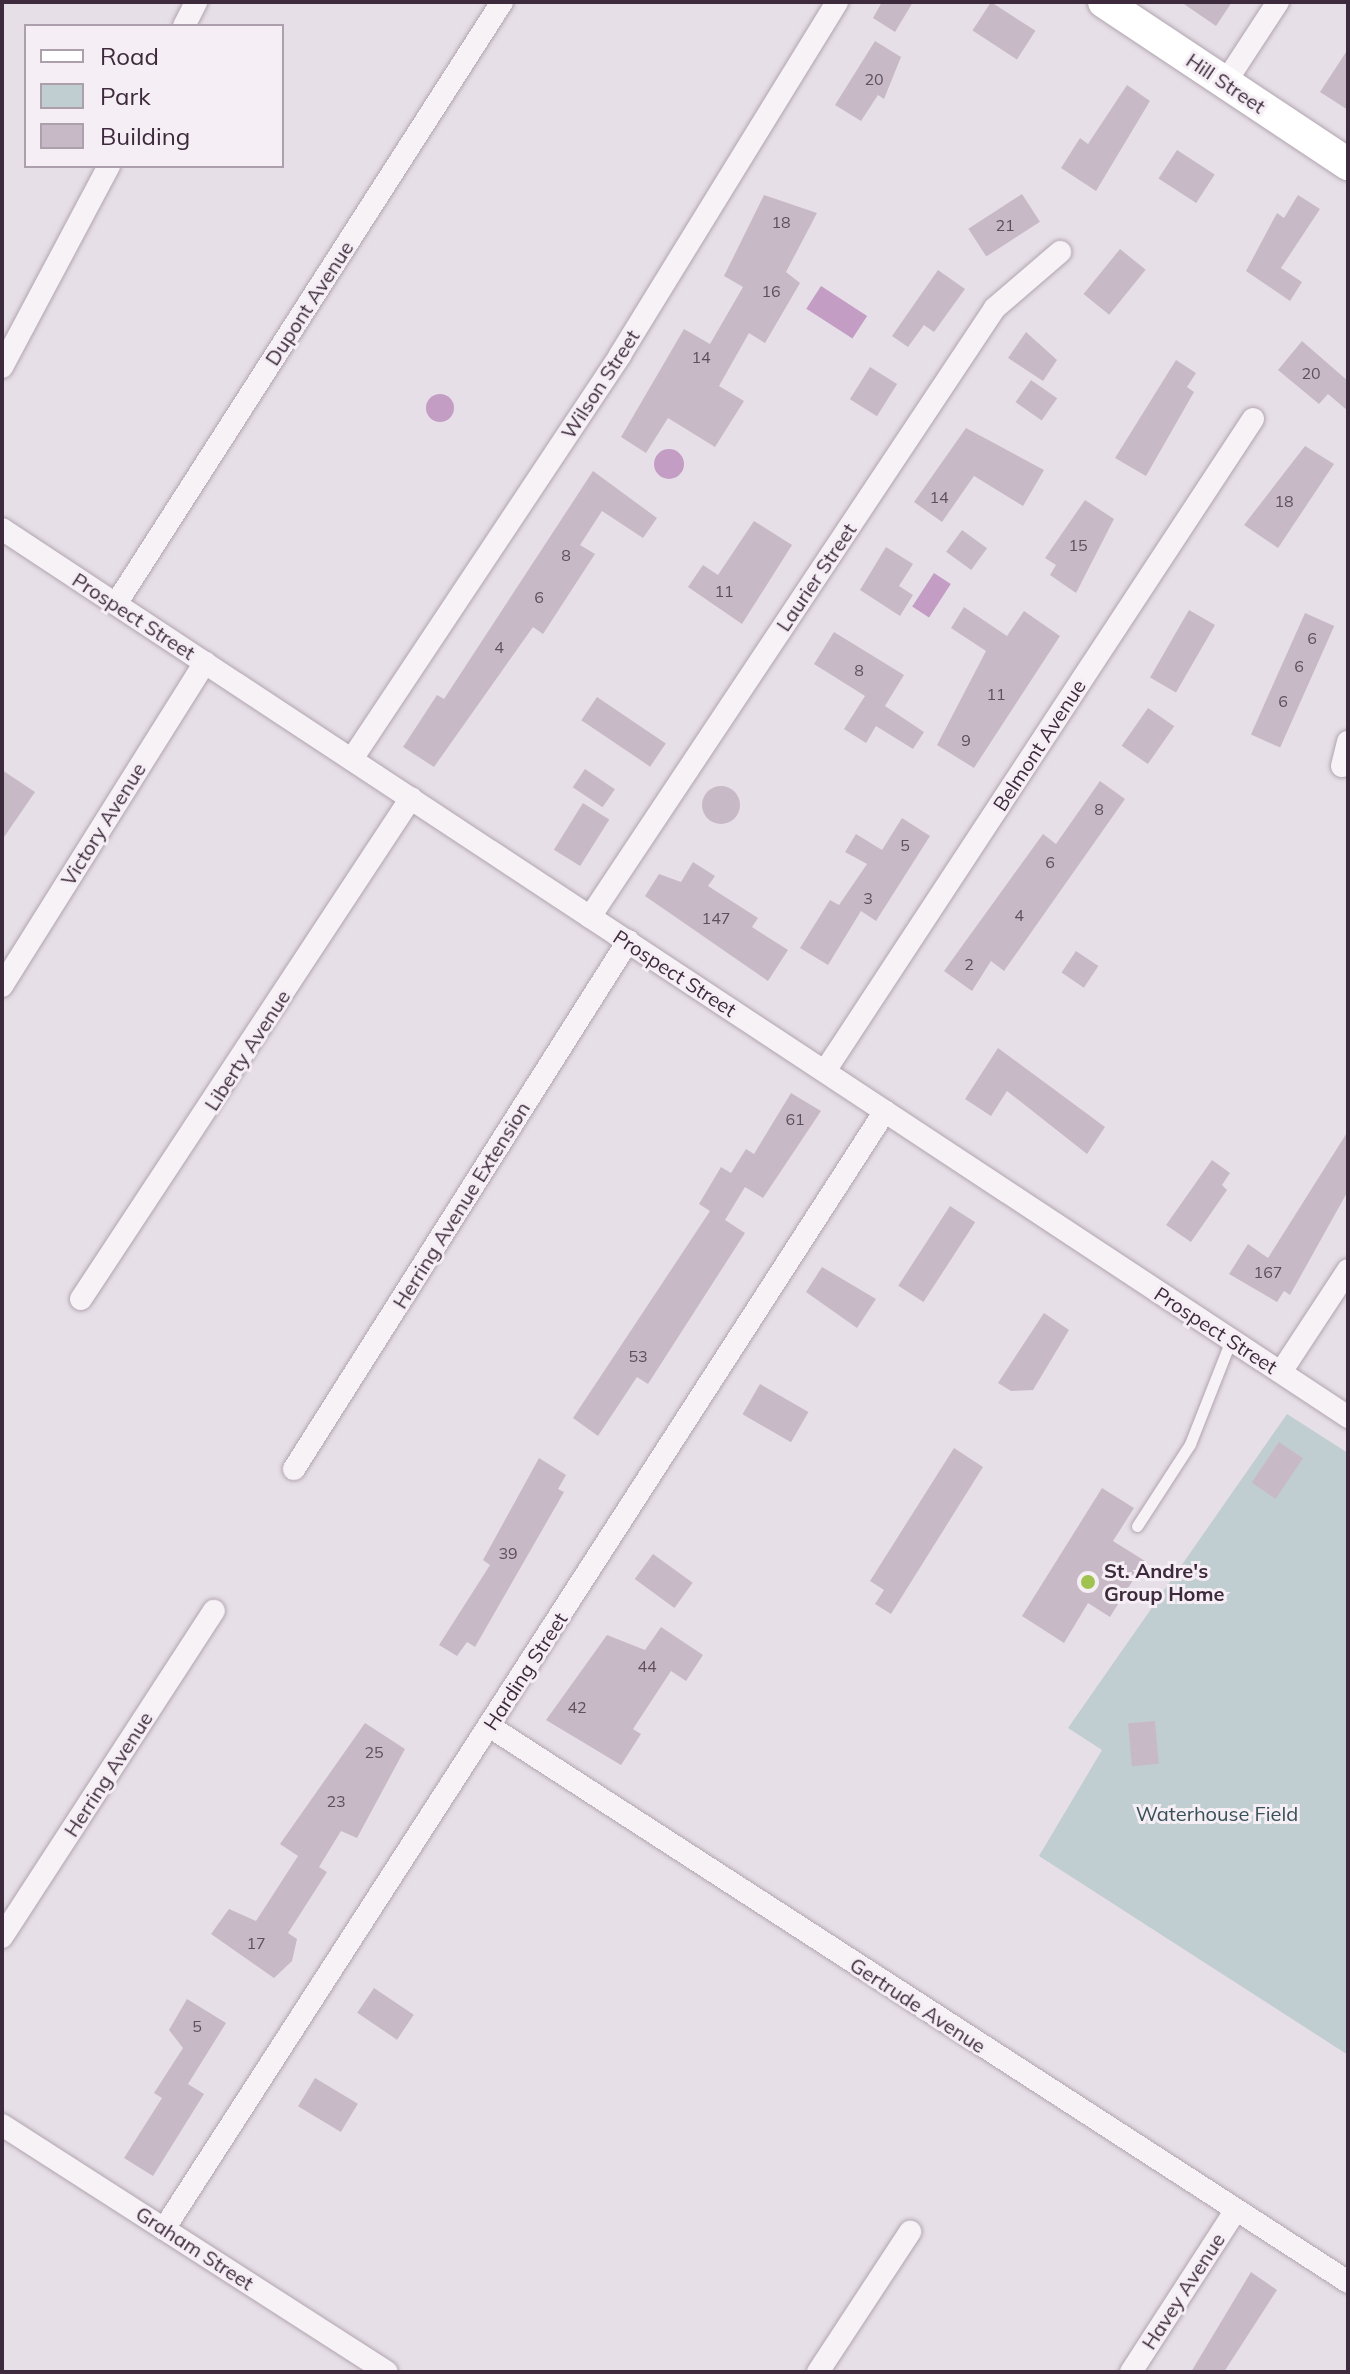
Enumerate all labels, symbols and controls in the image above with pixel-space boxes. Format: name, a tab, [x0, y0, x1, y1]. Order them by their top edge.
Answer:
legend	[24, 24, 284, 168]
text: Road	[100, 41, 159, 71]
street label: Hill Street	[1182, 48, 1270, 118]
house number: 20	[864, 69, 884, 89]
text: Park	[100, 81, 151, 111]
text: Building	[100, 121, 190, 151]
house number: 18	[771, 212, 791, 232]
house number: 21	[995, 215, 1015, 235]
street label: Dupont Avenue	[260, 236, 358, 370]
house number: 16	[761, 281, 781, 301]
street label: Wilson Street	[556, 325, 644, 443]
house number: 14	[691, 347, 711, 367]
house number: 20	[1301, 363, 1321, 383]
house number: 14	[929, 487, 949, 507]
house number: 18	[1274, 491, 1294, 511]
street label: Laurier Street	[771, 518, 861, 636]
house number: 15	[1068, 535, 1088, 555]
house number: 8	[561, 545, 571, 565]
street label: Prospect Street	[68, 567, 200, 665]
house number: 11	[714, 581, 734, 601]
house number: 6	[534, 587, 544, 607]
house number: 6	[1307, 628, 1317, 648]
house number: 4	[494, 637, 504, 657]
house number: 6	[1294, 656, 1304, 676]
house number: 8	[854, 660, 864, 680]
street label: Belmont Avenue	[988, 675, 1090, 815]
house number: 11	[986, 684, 1006, 704]
house number: 6	[1278, 691, 1288, 711]
house number: 9	[961, 730, 971, 750]
street label: Victory Avenue	[56, 758, 150, 890]
house number: 8	[1094, 799, 1104, 819]
house number: 5	[900, 835, 910, 855]
house number: 6	[1045, 852, 1055, 872]
house number: 3	[863, 888, 873, 908]
house number: 4	[1014, 905, 1024, 925]
house number: 147	[702, 908, 730, 928]
street label: Prospect Street	[609, 924, 741, 1022]
house number: 2	[964, 954, 974, 974]
street label: Liberty Avenue	[199, 985, 295, 1115]
street label: Herring Avenue Extension	[387, 1097, 535, 1313]
house number: 61	[785, 1109, 805, 1129]
house number: 167	[1254, 1262, 1282, 1282]
street label: Prospect Street	[1150, 1281, 1282, 1379]
house number: 53	[628, 1346, 648, 1366]
house number: 39	[498, 1543, 518, 1563]
place label: St. Andre's Group Home	[1104, 1558, 1224, 1605]
marker: St. Andre's Group Home	[1079, 1573, 1097, 1591]
street label: Harding Street	[478, 1608, 572, 1734]
house number: 44	[637, 1656, 657, 1676]
house number: 42	[567, 1697, 587, 1717]
street label: Herring Avenue	[59, 1707, 157, 1841]
house number: 25	[364, 1742, 384, 1762]
house number: 23	[326, 1791, 346, 1811]
park label: Waterhouse Field	[1136, 1801, 1298, 1825]
house number: 17	[246, 1933, 266, 1953]
street label: Gertrude Avenue	[846, 1952, 990, 2058]
house number: 5	[192, 2016, 202, 2036]
street label: Graham Street	[132, 2201, 258, 2295]
street label: Havey Avenue	[1136, 2228, 1230, 2354]

